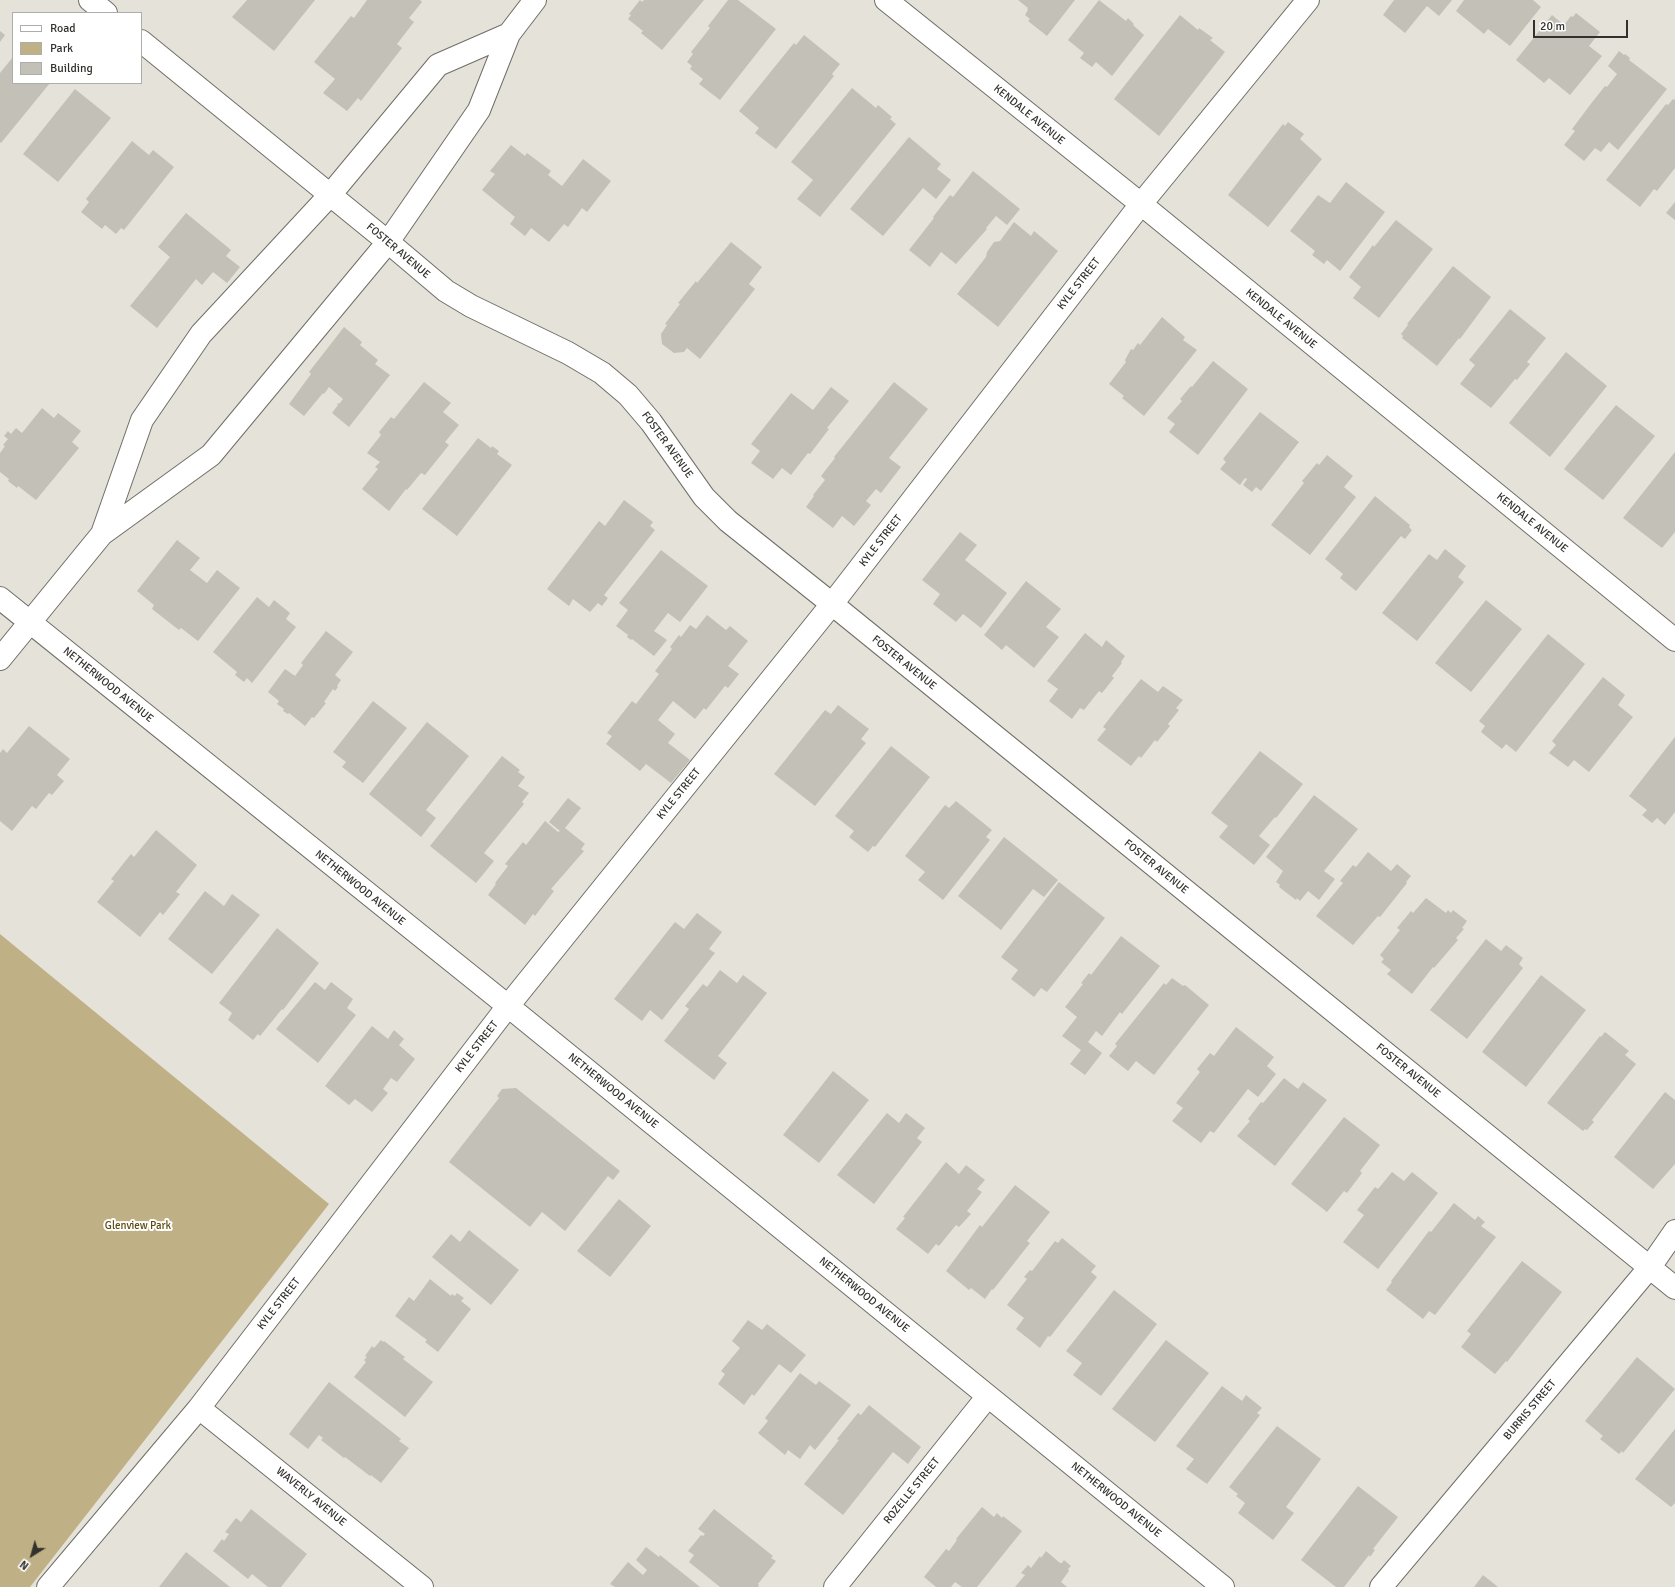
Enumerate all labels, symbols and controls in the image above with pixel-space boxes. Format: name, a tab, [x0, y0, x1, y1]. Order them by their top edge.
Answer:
legend	[12, 12, 142, 84]
scale bar	[1535, 12, 1630, 38]
text: 20 m	[1540, 19, 1565, 34]
text: Road	[50, 21, 76, 36]
text: Park	[50, 41, 73, 56]
text: Building	[50, 61, 93, 76]
street label: KENDALE AVENUE	[991, 82, 1067, 148]
street label: FOSTER AVENUE	[363, 220, 433, 282]
street label: KYLE STREET	[1055, 255, 1103, 313]
street label: KENDALE AVENUE	[1243, 286, 1319, 352]
street label: FOSTER AVENUE	[638, 409, 696, 481]
street label: KENDALE AVENUE	[1494, 490, 1570, 556]
street label: KYLE STREET	[857, 512, 905, 570]
street label: FOSTER AVENUE	[869, 633, 939, 693]
street label: NETHERWOOD AVENUE	[60, 645, 156, 725]
street label: KYLE STREET	[654, 766, 704, 822]
street label: FOSTER AVENUE	[1121, 837, 1191, 897]
street label: NETHERWOOD AVENUE	[312, 848, 408, 928]
street label: KYLE STREET	[453, 1018, 501, 1076]
street label: FOSTER AVENUE	[1373, 1041, 1443, 1101]
street label: NETHERWOOD AVENUE	[565, 1051, 661, 1131]
park label: Glenview Park	[105, 1219, 171, 1233]
street label: NETHERWOOD AVENUE	[816, 1255, 912, 1335]
street label: KYLE STREET	[255, 1275, 303, 1333]
street label: BURRIS STREET	[1501, 1377, 1559, 1443]
street label: ROZELLE STREET	[881, 1455, 943, 1527]
street label: NETHERWOOD AVENUE	[1068, 1460, 1164, 1540]
street label: WAVERLY AVENUE	[273, 1465, 349, 1529]
north arrow	[12, 1535, 52, 1575]
text: N	[18, 1557, 31, 1572]

